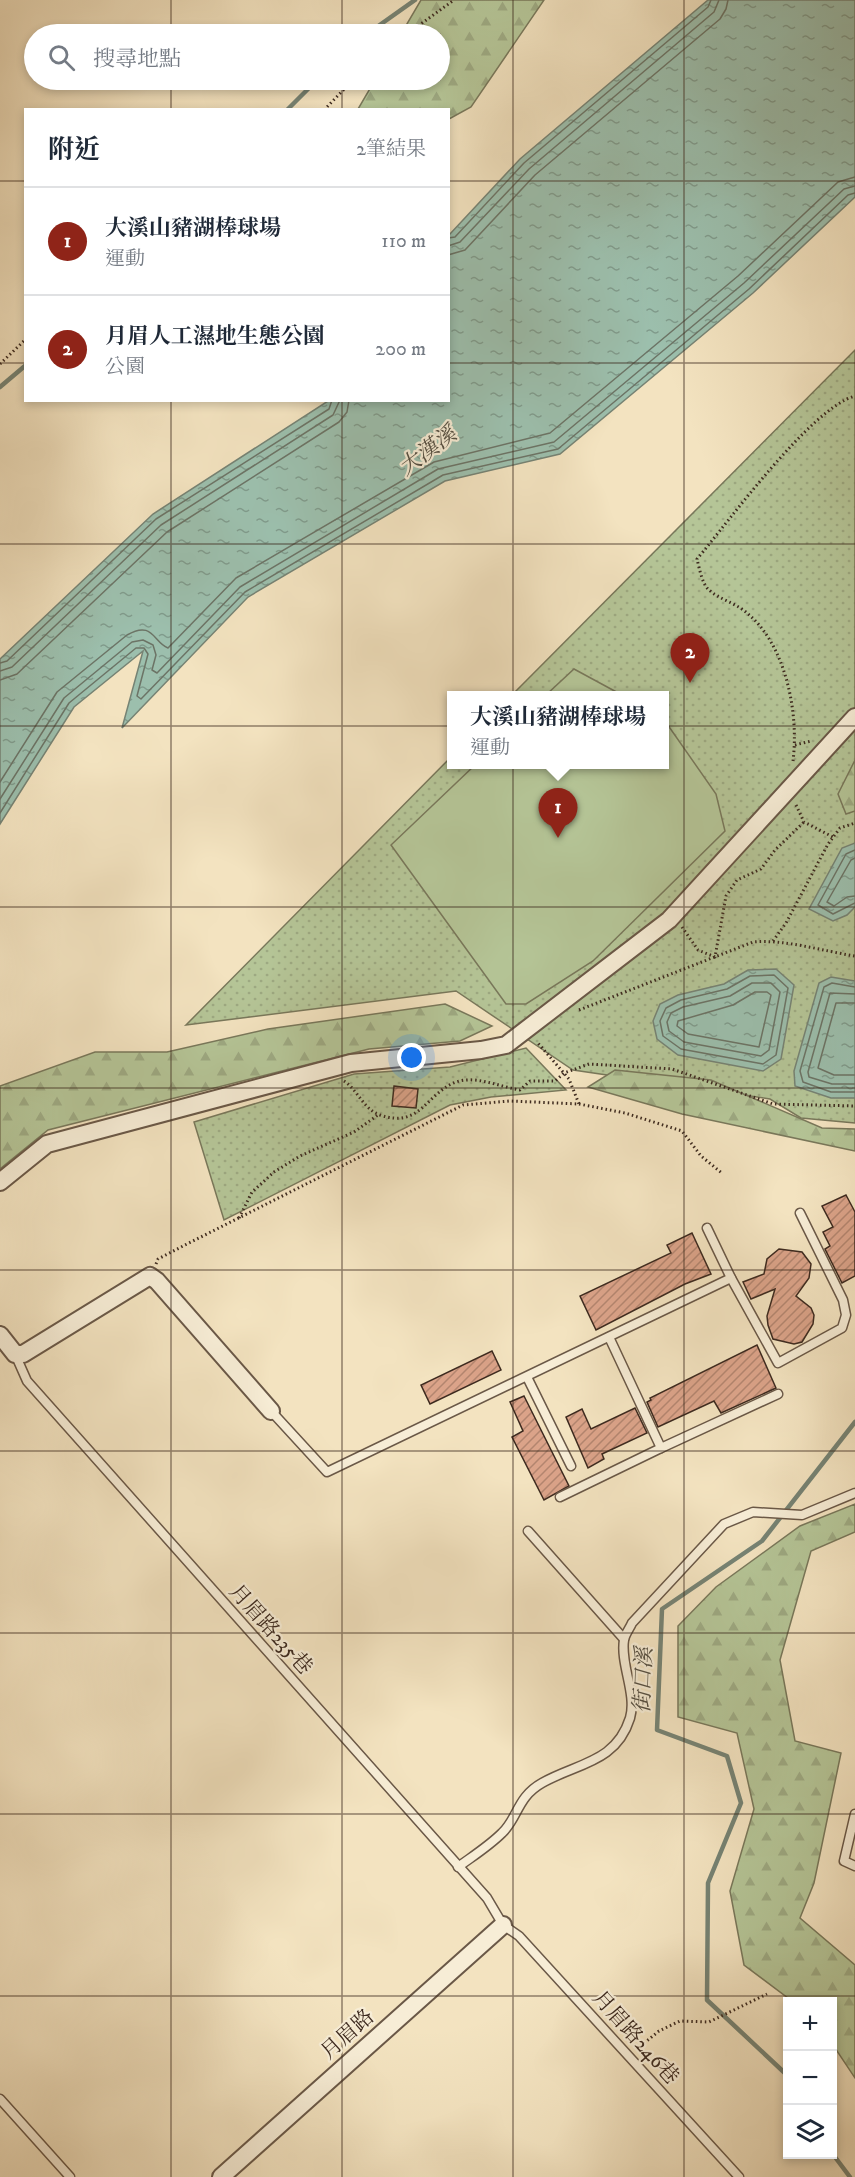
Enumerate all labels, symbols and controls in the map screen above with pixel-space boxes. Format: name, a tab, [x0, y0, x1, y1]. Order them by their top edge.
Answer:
search box	[24, 24, 450, 90]
icon: search	[45, 41, 78, 74]
text: 搜尋地點	[93, 46, 181, 73]
text: 附近	[48, 134, 100, 167]
text: 2筆結果	[356, 137, 426, 162]
text: 大溪山豬湖棒球場	[105, 215, 281, 242]
text: 1	[64, 229, 71, 254]
text: 110 m	[381, 229, 426, 254]
text: 運動	[105, 247, 145, 272]
text: 月眉人工濕地生態公園	[105, 323, 325, 350]
text: 2	[63, 337, 72, 362]
text: 200 m	[375, 337, 426, 362]
text: 公園	[105, 355, 145, 380]
water label: 大漢溪	[393, 419, 464, 482]
pin: 2	[670, 634, 710, 683]
popup	[447, 691, 669, 769]
text: 大溪山豬湖棒球場	[470, 704, 646, 731]
text: 運動	[470, 736, 510, 761]
pin: 1	[538, 788, 578, 838]
your location	[397, 1043, 426, 1072]
street label: 月眉路235巷	[223, 1579, 318, 1680]
water label: 街口溪	[629, 1645, 658, 1714]
street label: 月眉路246巷	[586, 1985, 684, 2090]
map controls	[783, 1997, 837, 2159]
button: +	[783, 1997, 837, 2051]
street label: 月眉路	[316, 2004, 380, 2065]
button: −	[783, 2051, 837, 2105]
button: layers	[783, 2105, 837, 2159]

